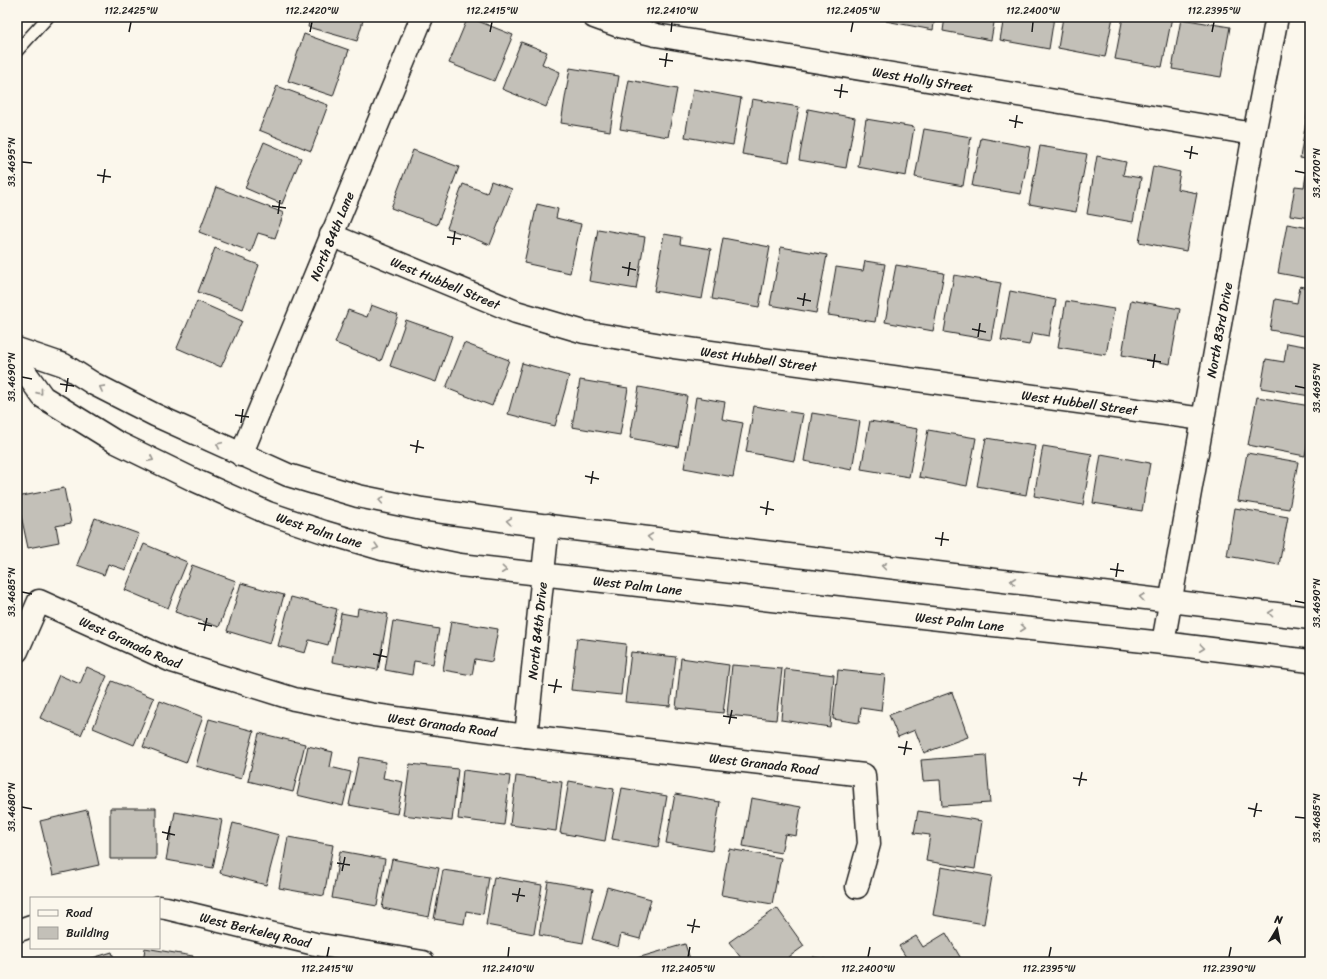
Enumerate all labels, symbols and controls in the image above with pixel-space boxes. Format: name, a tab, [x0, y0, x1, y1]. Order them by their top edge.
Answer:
text: 112.2425°W	[104, 2, 158, 20]
text: 112.2420°W	[285, 2, 339, 20]
text: 112.2415°W	[466, 2, 518, 20]
text: 112.2410°W	[646, 2, 698, 20]
text: 112.2405°W	[826, 2, 880, 20]
text: 112.2400°W	[1006, 2, 1060, 20]
text: 112.2395°W	[1188, 2, 1241, 20]
street label: West Holly Street	[871, 60, 975, 99]
text: 33.4695°N	[3, 137, 21, 187]
text: 33.4700°N	[1308, 148, 1326, 198]
street label: North 84th Lane	[303, 188, 361, 284]
street label: West Hubbell Street	[387, 250, 504, 316]
street label: North 83rd Drive	[1200, 280, 1239, 380]
street label: West Hubbell Street	[699, 340, 819, 378]
text: 33.4690°N	[3, 352, 21, 402]
text: 33.4695°N	[1308, 363, 1326, 413]
street label: West Hubbell Street	[1020, 383, 1140, 422]
one-way arrow	[99, 385, 106, 392]
one-way arrow	[36, 388, 43, 395]
one-way arrow	[215, 442, 223, 450]
one-way arrow	[147, 454, 154, 462]
one-way arrow	[378, 497, 384, 505]
street label: West Palm Lane	[273, 506, 365, 555]
one-way arrow	[506, 517, 512, 526]
one-way arrow	[647, 533, 653, 542]
one-way arrow	[372, 542, 379, 551]
one-way arrow	[881, 561, 887, 570]
one-way arrow	[501, 565, 507, 574]
text: 33.4685°N	[3, 567, 21, 617]
street label: West Palm Lane	[592, 569, 684, 602]
one-way arrow	[1010, 577, 1016, 586]
text: 33.4690°N	[1308, 578, 1326, 628]
street label: North 84th Drive	[521, 580, 554, 681]
one-way arrow	[1139, 593, 1145, 602]
street label: West Palm Lane	[914, 605, 1006, 638]
one-way arrow	[1268, 609, 1274, 618]
street label: West Granada Road	[75, 610, 185, 676]
one-way arrow	[1020, 624, 1026, 633]
one-way arrow	[1199, 643, 1205, 652]
street label: West Granada Road	[386, 706, 500, 744]
street label: West Granada Road	[708, 746, 821, 782]
text: 33.4680°N	[3, 782, 21, 832]
text: 33.4685°N	[1308, 793, 1326, 843]
legend	[30, 897, 160, 949]
text: Road	[66, 902, 93, 924]
street label: West Berkeley Road	[197, 906, 314, 955]
north arrow	[1257, 909, 1297, 949]
text: N	[1272, 909, 1284, 930]
text: Building	[66, 922, 109, 944]
text: 112.2415°W	[301, 960, 353, 978]
text: 112.2410°W	[482, 960, 534, 978]
text: 112.2405°W	[661, 960, 715, 978]
text: 112.2400°W	[841, 960, 895, 978]
text: 112.2395°W	[1023, 960, 1076, 978]
text: 112.2390°W	[1202, 960, 1256, 978]

